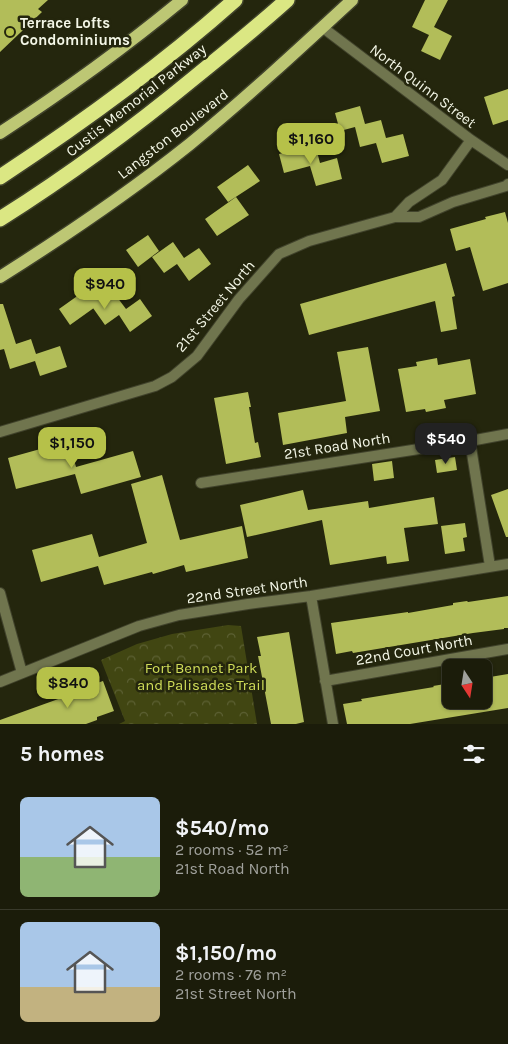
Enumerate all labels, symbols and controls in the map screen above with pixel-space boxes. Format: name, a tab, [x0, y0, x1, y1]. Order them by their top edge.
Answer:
place label: Terrace Lofts Condominiums	[20, 14, 130, 49]
marker: Terrace Lofts Condominiums	[4, 26, 16, 38]
street label: Custis Memorial Parkway	[62, 40, 210, 160]
street label: North Quinn Street	[366, 40, 480, 132]
street label: Langston Boulevard	[114, 85, 232, 183]
pin: $1,160	[270, 122, 352, 165]
text: $1,160	[288, 129, 334, 148]
street label: 21st Street North	[171, 257, 259, 355]
pin: $940	[75, 268, 135, 310]
text: $940	[85, 274, 125, 293]
pin: $540	[416, 422, 476, 465]
pin: $1,150	[31, 426, 113, 469]
street label: 21st Road North	[283, 429, 391, 463]
text: $540	[426, 429, 466, 448]
text: $1,150	[49, 433, 95, 452]
street label: 22nd Street North	[185, 573, 309, 607]
street label: 22nd Court North	[354, 631, 474, 669]
park label: Fort Bennet Park and Palisades Trail	[137, 659, 265, 694]
north arrow	[442, 659, 492, 709]
map controls	[442, 659, 492, 709]
pin: $840	[38, 666, 98, 709]
text: $840	[47, 673, 89, 692]
icon: filters	[460, 740, 488, 768]
text: 5 homes	[20, 742, 105, 766]
text: $540/mo	[175, 816, 269, 840]
icon: home	[60, 817, 120, 877]
text: 2 rooms · 52 m²	[175, 840, 289, 859]
text: 21st Road North	[175, 859, 290, 878]
text: $1,150/mo	[175, 941, 277, 965]
icon: home	[60, 942, 120, 1002]
text: 2 rooms · 76 m²	[175, 965, 287, 984]
text: 21st Street North	[175, 984, 297, 1003]

